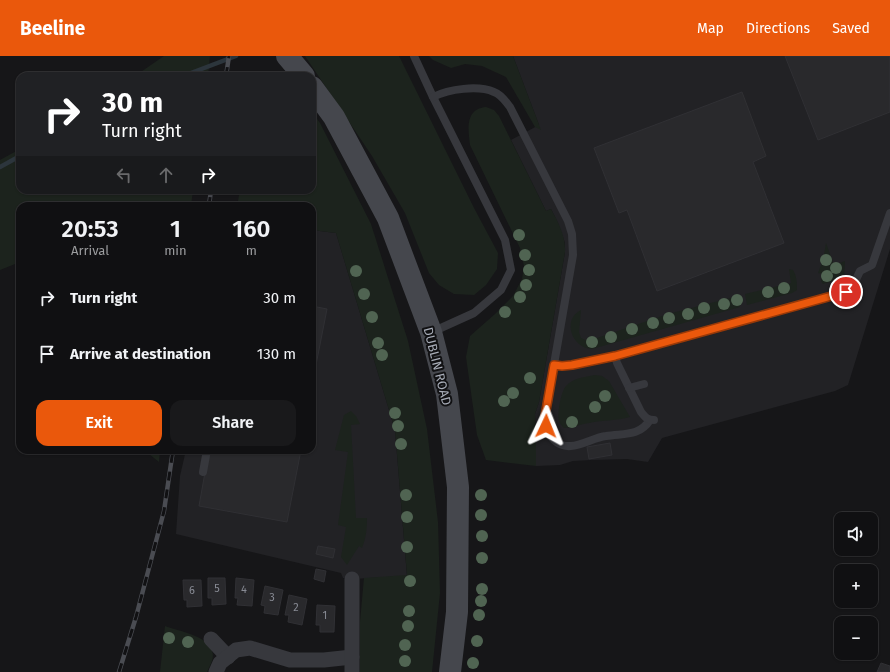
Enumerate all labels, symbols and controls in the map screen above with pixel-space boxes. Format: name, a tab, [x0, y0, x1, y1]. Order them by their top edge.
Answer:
text: Beeline	[20, 17, 85, 40]
text: Map	[697, 20, 724, 37]
text: Directions	[746, 20, 810, 37]
text: Saved	[832, 20, 870, 37]
text: 30 m	[102, 86, 163, 119]
icon: right	[36, 88, 88, 140]
text: Turn right	[102, 120, 182, 142]
icon: left	[113, 164, 135, 186]
icon: ahead	[155, 164, 177, 186]
icon: right	[197, 164, 219, 186]
text: 20:53	[62, 215, 119, 243]
text: 1	[170, 215, 181, 243]
text: 160	[232, 215, 270, 243]
text: Arrival	[71, 243, 109, 258]
text: min	[164, 243, 187, 258]
text: m	[246, 243, 257, 258]
pin	[829, 275, 863, 309]
icon: arrive	[835, 281, 857, 303]
icon: right	[36, 287, 58, 309]
text: Turn right	[70, 289, 137, 307]
text: 30 m	[263, 289, 296, 307]
street label: DUBLIN ROAD	[421, 326, 454, 407]
icon: arrive	[36, 343, 58, 365]
text: Arrive at destination	[70, 345, 211, 363]
text: 130 m	[257, 345, 296, 363]
button: Exit	[36, 400, 162, 446]
button: Share	[170, 400, 296, 446]
position arrow	[525, 405, 567, 447]
map controls	[834, 512, 878, 660]
button: sound	[834, 512, 878, 556]
button: +	[834, 564, 878, 608]
house number: 5	[214, 582, 220, 595]
house number: 4	[241, 583, 247, 596]
house number: 6	[189, 584, 195, 597]
house number: 3	[269, 591, 275, 604]
house number: 2	[293, 601, 299, 614]
house number: 1	[323, 609, 327, 622]
button: −	[834, 616, 878, 660]

